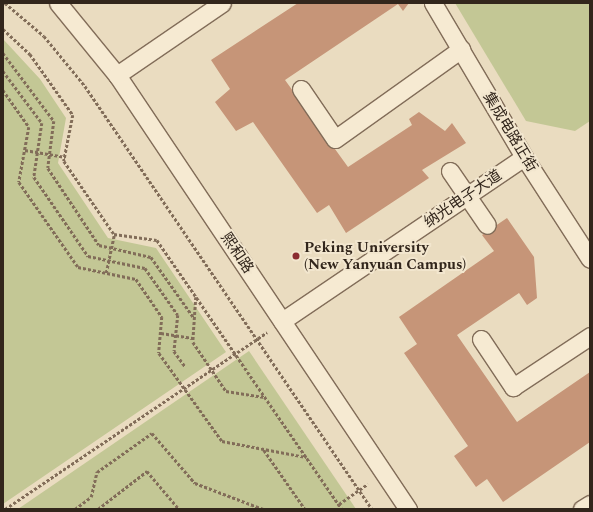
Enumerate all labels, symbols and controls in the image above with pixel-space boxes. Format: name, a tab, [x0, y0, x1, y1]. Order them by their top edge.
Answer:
street label: 集成电路正街	[479, 89, 541, 175]
street label: 纳光电子大道	[421, 166, 505, 232]
street label: 熙和路	[217, 229, 257, 277]
place label: Peking University (New Yanyuan Campus)	[304, 238, 466, 273]
marker: Peking University (New Yanyuan Campus)	[291, 251, 301, 261]

